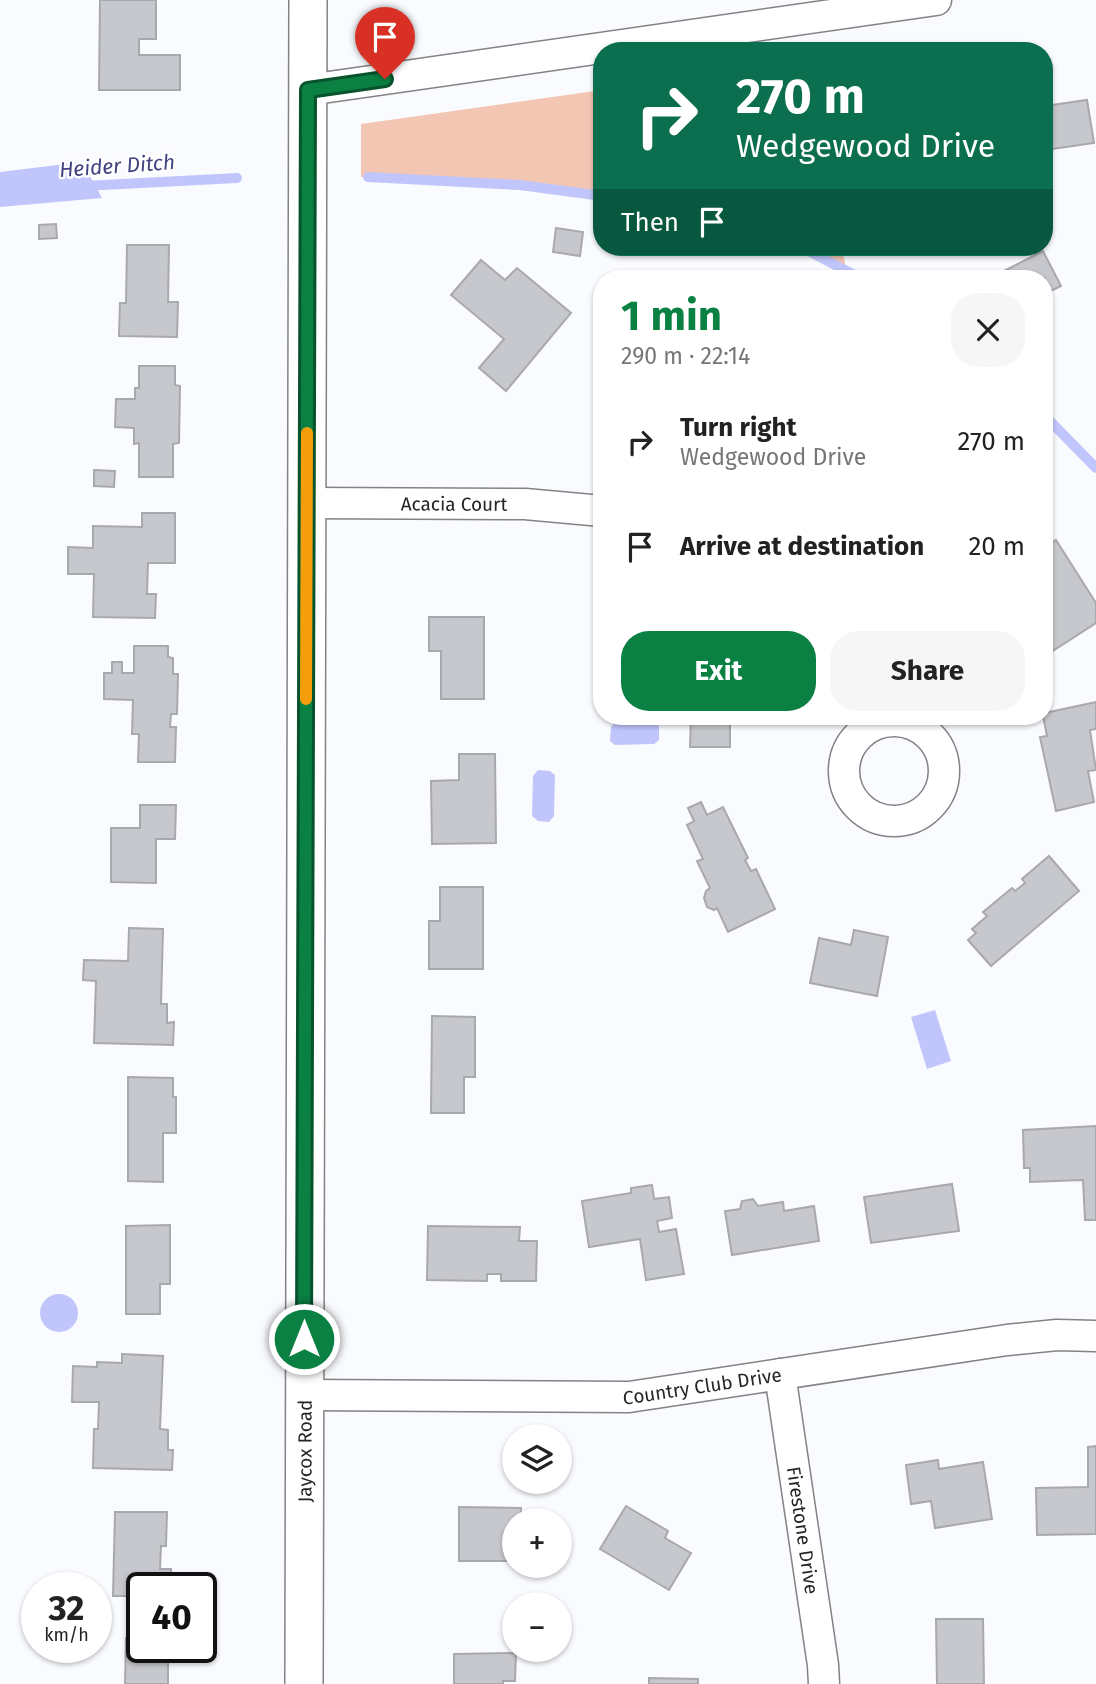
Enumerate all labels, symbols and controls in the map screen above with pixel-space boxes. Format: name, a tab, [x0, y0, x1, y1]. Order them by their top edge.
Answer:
pin	[355, 7, 415, 79]
icon: arrive	[366, 18, 404, 56]
text: 270 m	[736, 67, 865, 126]
icon: right	[621, 70, 712, 161]
text: Wedgewood Drive	[736, 127, 995, 165]
water label: Heider Ditch	[58, 149, 176, 183]
icon: arrive	[693, 203, 731, 241]
text: Then	[621, 207, 679, 238]
text: 1 min	[621, 291, 722, 341]
button: close	[951, 293, 1025, 367]
text: 290 m · 22:14	[621, 342, 750, 370]
text: Turn right	[680, 412, 797, 443]
icon: right	[621, 423, 659, 461]
text: 270 m	[957, 426, 1025, 457]
text: Wedgewood Drive	[680, 443, 866, 471]
street label: Acacia Court	[401, 492, 508, 515]
icon: arrive	[621, 528, 659, 566]
text: Arrive at destination	[680, 531, 924, 562]
text: 20 m	[968, 531, 1025, 562]
button: Exit	[621, 631, 816, 711]
button: Share	[830, 631, 1025, 711]
position arrow	[267, 1302, 341, 1376]
street label: Country Club Drive	[623, 1363, 783, 1409]
street label: Jaycox Road	[293, 1400, 316, 1502]
map controls	[502, 1424, 572, 1662]
button: layers	[502, 1424, 572, 1494]
street label: Firestone Drive	[782, 1465, 824, 1596]
button: +	[502, 1508, 572, 1578]
speed limit sign: 40	[126, 1572, 217, 1663]
text: 32	[49, 1587, 84, 1629]
button: −	[502, 1592, 572, 1662]
text: km/h	[44, 1624, 89, 1646]

